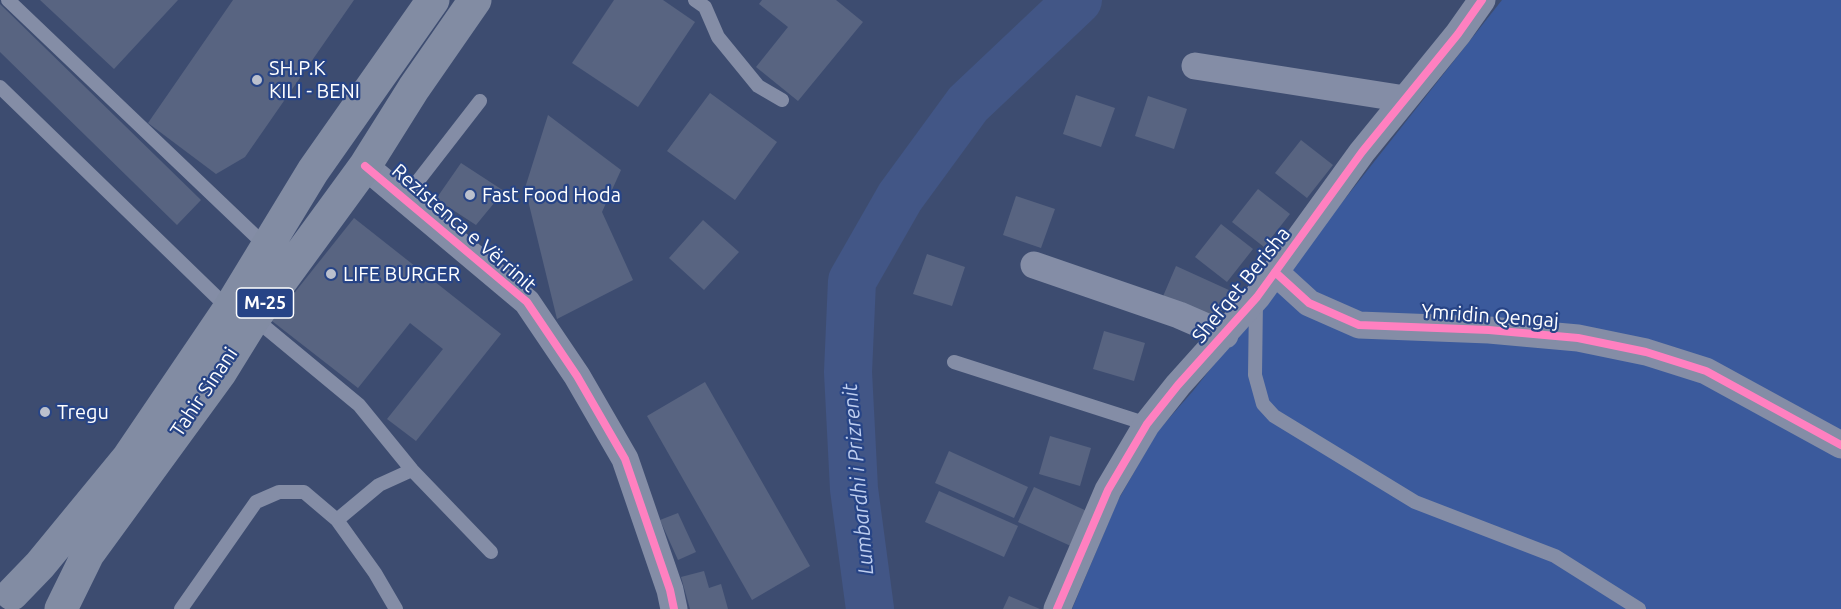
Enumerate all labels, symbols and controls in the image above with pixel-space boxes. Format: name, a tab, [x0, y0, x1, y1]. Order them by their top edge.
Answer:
place label: SH.P.K KILI - BENI	[269, 56, 360, 103]
marker: SH.P.K KILI - BENI	[250, 73, 264, 87]
street label: Rezistenca e Vërrinit	[387, 159, 541, 297]
place label: Fast Food Hoda	[482, 183, 621, 207]
marker: Fast Food Hoda	[463, 188, 477, 202]
street label: Shefqet Berisha	[1187, 222, 1295, 348]
place label: LIFE BURGER	[343, 262, 460, 286]
marker: LIFE BURGER	[324, 267, 338, 281]
road number: M-25	[236, 288, 294, 318]
street label: Ymridin Qengaj	[1420, 299, 1560, 333]
street label: Tahir Sinani	[165, 343, 243, 441]
water label: Lumbardhi i Prizrenit	[837, 382, 879, 576]
place label: Tregu	[57, 400, 109, 424]
marker: Tregu	[38, 405, 52, 419]

